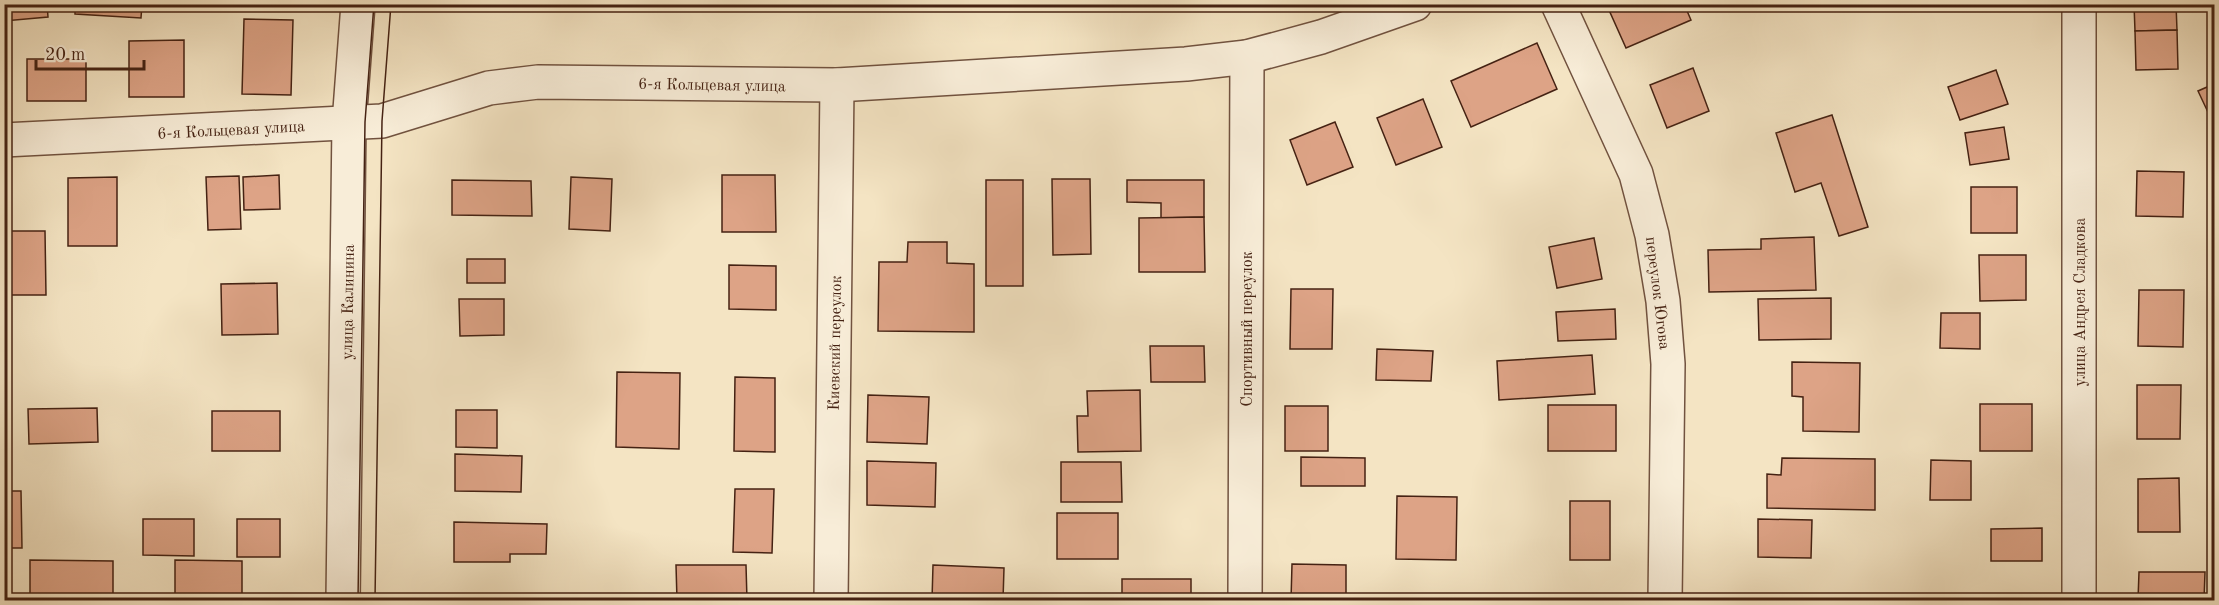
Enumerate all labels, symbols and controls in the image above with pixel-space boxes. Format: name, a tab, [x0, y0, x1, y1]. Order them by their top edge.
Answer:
scale bar	[36, 33, 144, 71]
text: 20 m	[45, 46, 85, 64]
street label: 6-я Кольцевая улица	[638, 77, 786, 95]
street label: 6-я Кольцевая улица	[157, 119, 305, 143]
street label: улица Андрея Сладкова	[2073, 218, 2089, 386]
street label: переулок Югова	[1642, 236, 1672, 351]
street label: улица Калинина	[340, 244, 358, 360]
street label: Спортивный переулок	[1240, 251, 1256, 407]
street label: Киевский переулок	[827, 275, 845, 411]

